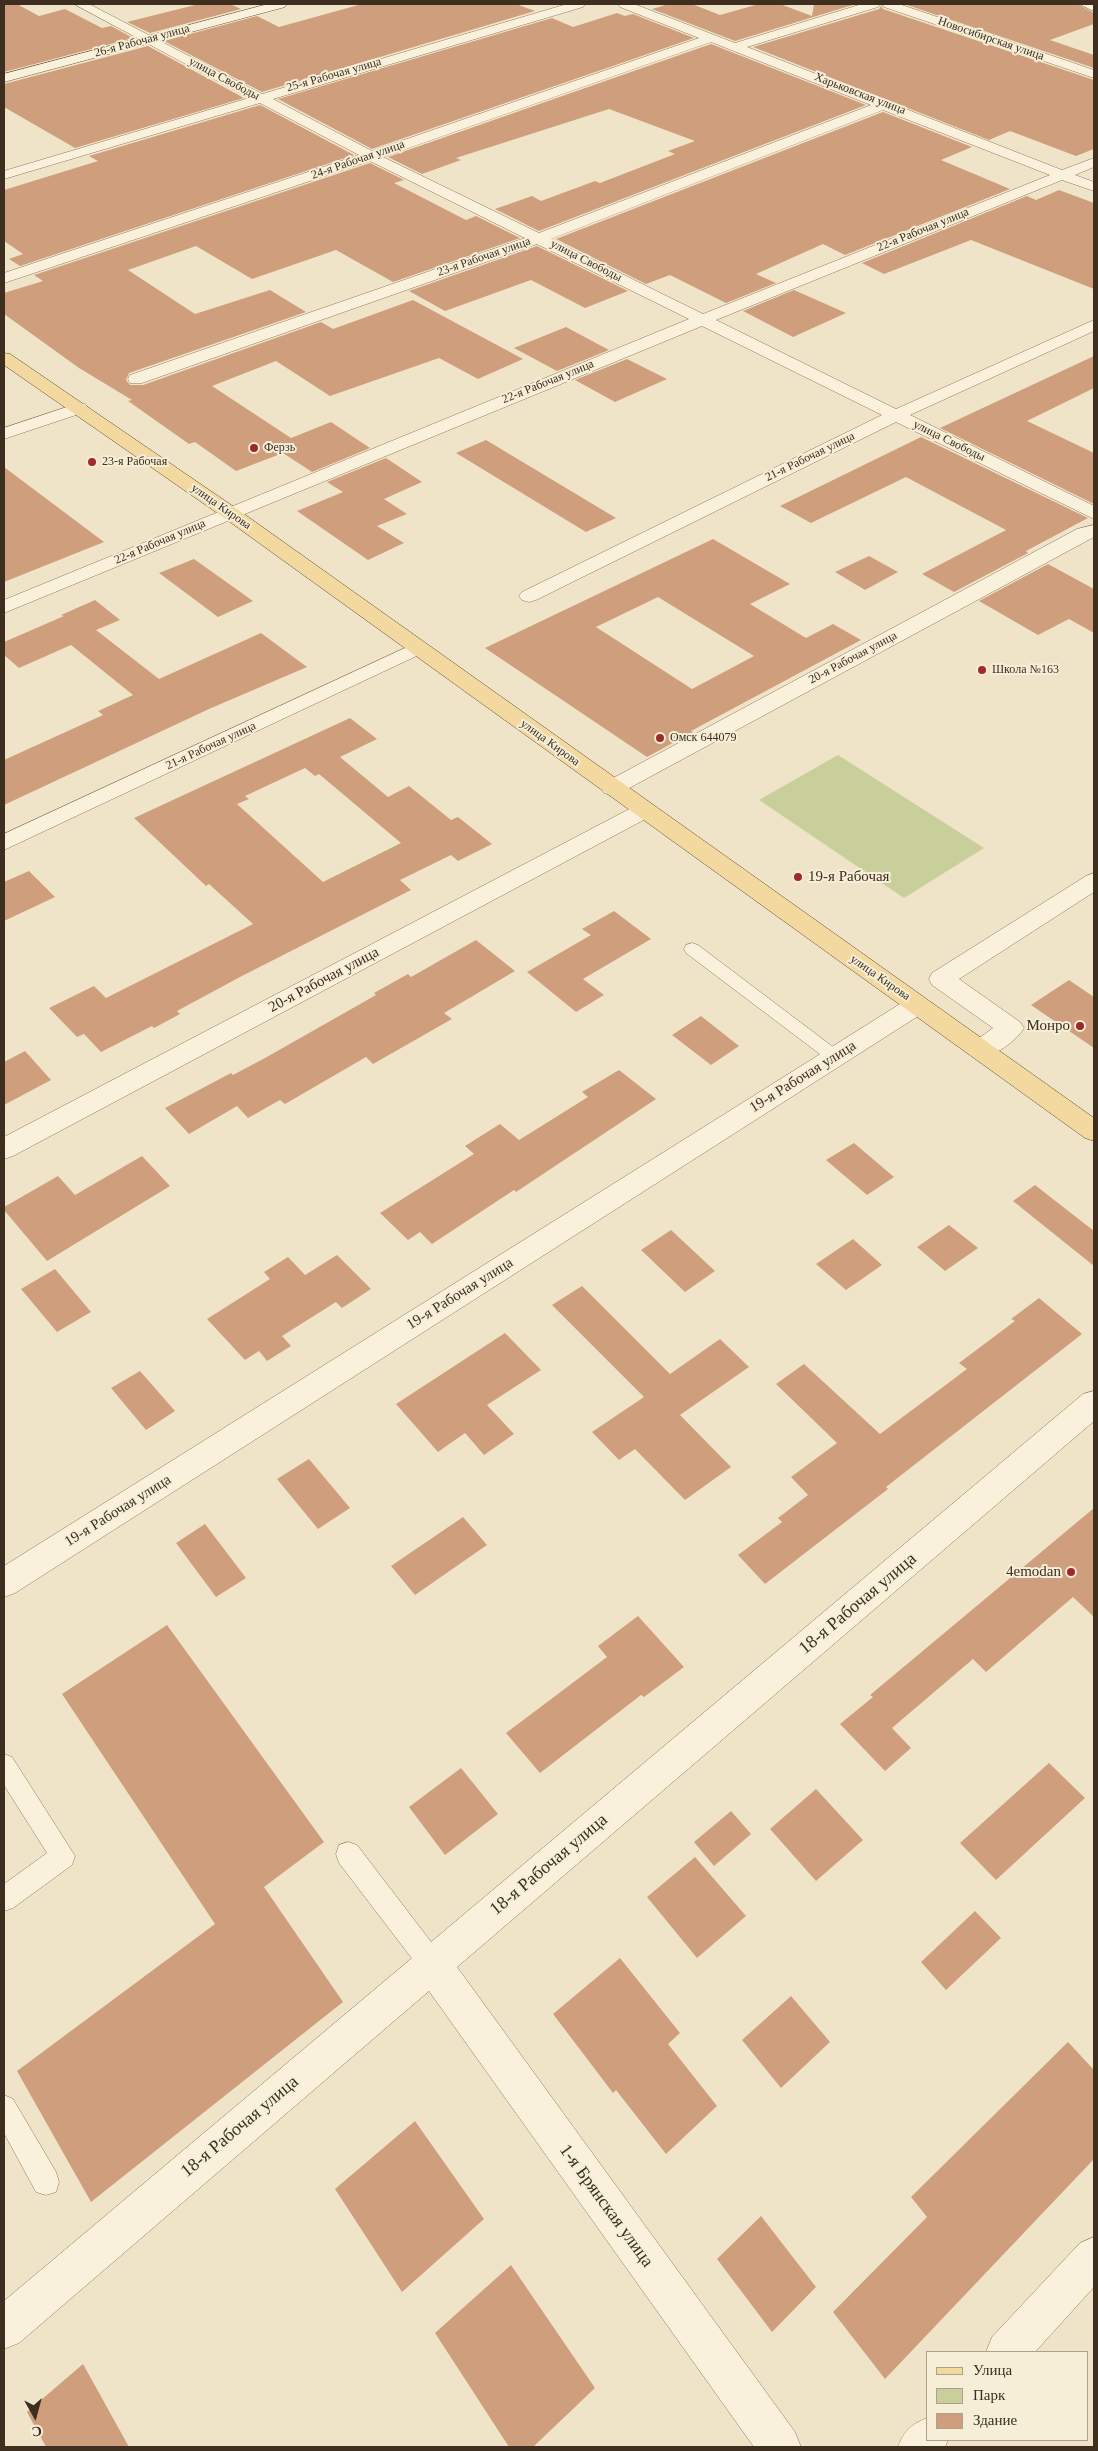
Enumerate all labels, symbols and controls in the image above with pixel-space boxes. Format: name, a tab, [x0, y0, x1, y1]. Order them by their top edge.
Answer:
street label: Новосибирская улица	[936, 14, 1046, 64]
street label: 26-я Рабочая улица	[93, 21, 191, 61]
street label: улица Свободы	[186, 54, 262, 104]
street label: 25-я Рабочая улица	[285, 55, 383, 95]
street label: Харьковская улица	[812, 70, 908, 118]
street label: 24-я Рабочая улица	[309, 137, 407, 183]
street label: 22-я Рабочая улица	[875, 205, 971, 255]
street label: 23-я Рабочая улица	[435, 234, 533, 280]
street label: улица Свободы	[548, 237, 624, 285]
street label: 22-я Рабочая улица	[500, 357, 596, 407]
street label: улица Свободы	[911, 417, 987, 465]
street label: 21-я Рабочая улица	[763, 429, 857, 485]
place label: Ферзь	[264, 441, 295, 455]
marker: Ферзь	[248, 442, 260, 454]
place label: 23-я Рабочая	[102, 455, 167, 469]
marker: 23-я Рабочая	[86, 456, 98, 468]
street label: улица Кирова	[188, 481, 254, 533]
street label: 22-я Рабочая улица	[112, 516, 208, 568]
street label: 20-я Рабочая улица	[806, 629, 900, 687]
place label: Школа №163	[992, 663, 1059, 677]
marker: Школа №163	[976, 664, 988, 676]
street label: улица Кирова	[517, 717, 583, 769]
street label: 21-я Рабочая улица	[164, 719, 258, 773]
place label: Омск 644079	[670, 731, 736, 745]
marker: Омск 644079	[654, 732, 666, 744]
place label: 19-я Рабочая	[808, 868, 889, 886]
marker: 19-я Рабочая	[792, 871, 804, 883]
street label: 20-я Рабочая улица	[266, 943, 382, 1017]
street label: улица Кирова	[847, 952, 913, 1004]
place label: Монро	[1027, 1017, 1070, 1035]
marker: Монро	[1074, 1020, 1086, 1032]
street label: 19-я Рабочая улица	[746, 1037, 860, 1117]
street label: 19-я Рабочая улица	[403, 1254, 517, 1334]
street label: 19-я Рабочая улица	[61, 1471, 175, 1551]
street label: 18-я Рабочая улица	[795, 1549, 921, 1659]
place label: 4emodan	[1006, 1563, 1061, 1581]
marker: 4emodan	[1065, 1566, 1077, 1578]
street label: 18-я Рабочая улица	[486, 1810, 612, 1920]
street label: 18-я Рабочая улица	[177, 2072, 303, 2182]
street label: 1-я Брянская улица	[554, 2140, 658, 2272]
legend	[926, 2351, 1088, 2441]
text: Улица	[973, 2362, 1012, 2378]
text: Парк	[973, 2387, 1005, 2403]
north arrow	[10, 2391, 60, 2441]
text: Здание	[973, 2412, 1017, 2428]
text: С	[31, 2423, 43, 2439]

